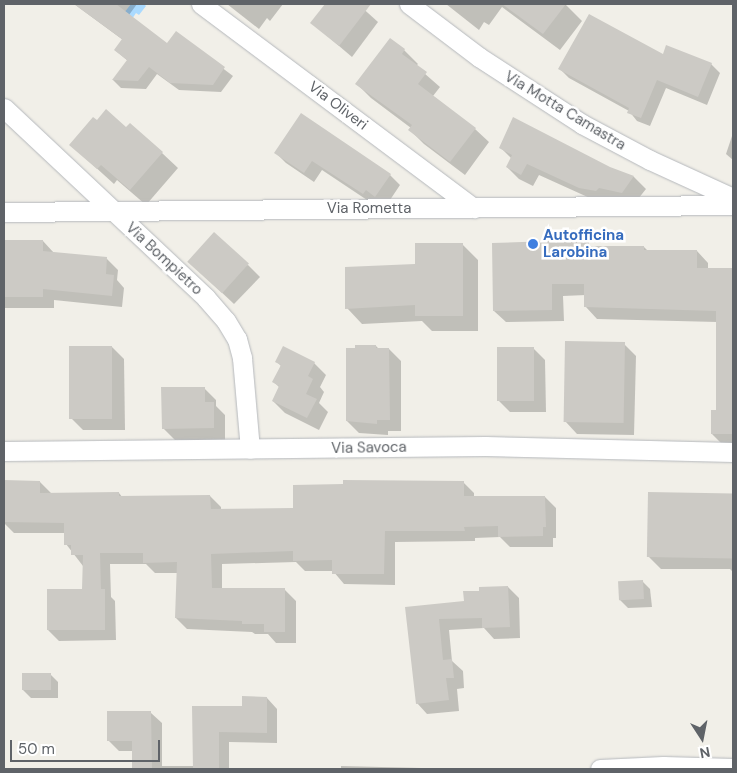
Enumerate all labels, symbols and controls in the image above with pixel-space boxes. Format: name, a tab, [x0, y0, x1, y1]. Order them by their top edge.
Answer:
street label: Via Motta Camastra	[501, 68, 629, 154]
street label: Via Oliveri	[305, 78, 371, 134]
street label: Via Rometta	[327, 200, 411, 218]
street label: Via Bompietro	[122, 219, 206, 299]
place label: Autofficina Larobina	[543, 226, 624, 261]
marker: Autofficina Larobina	[527, 238, 539, 250]
street label: Via Savoca	[331, 438, 407, 458]
north arrow	[677, 713, 727, 763]
scale bar	[12, 730, 162, 762]
text: 50 m	[18, 739, 55, 759]
text: N	[698, 743, 712, 763]

